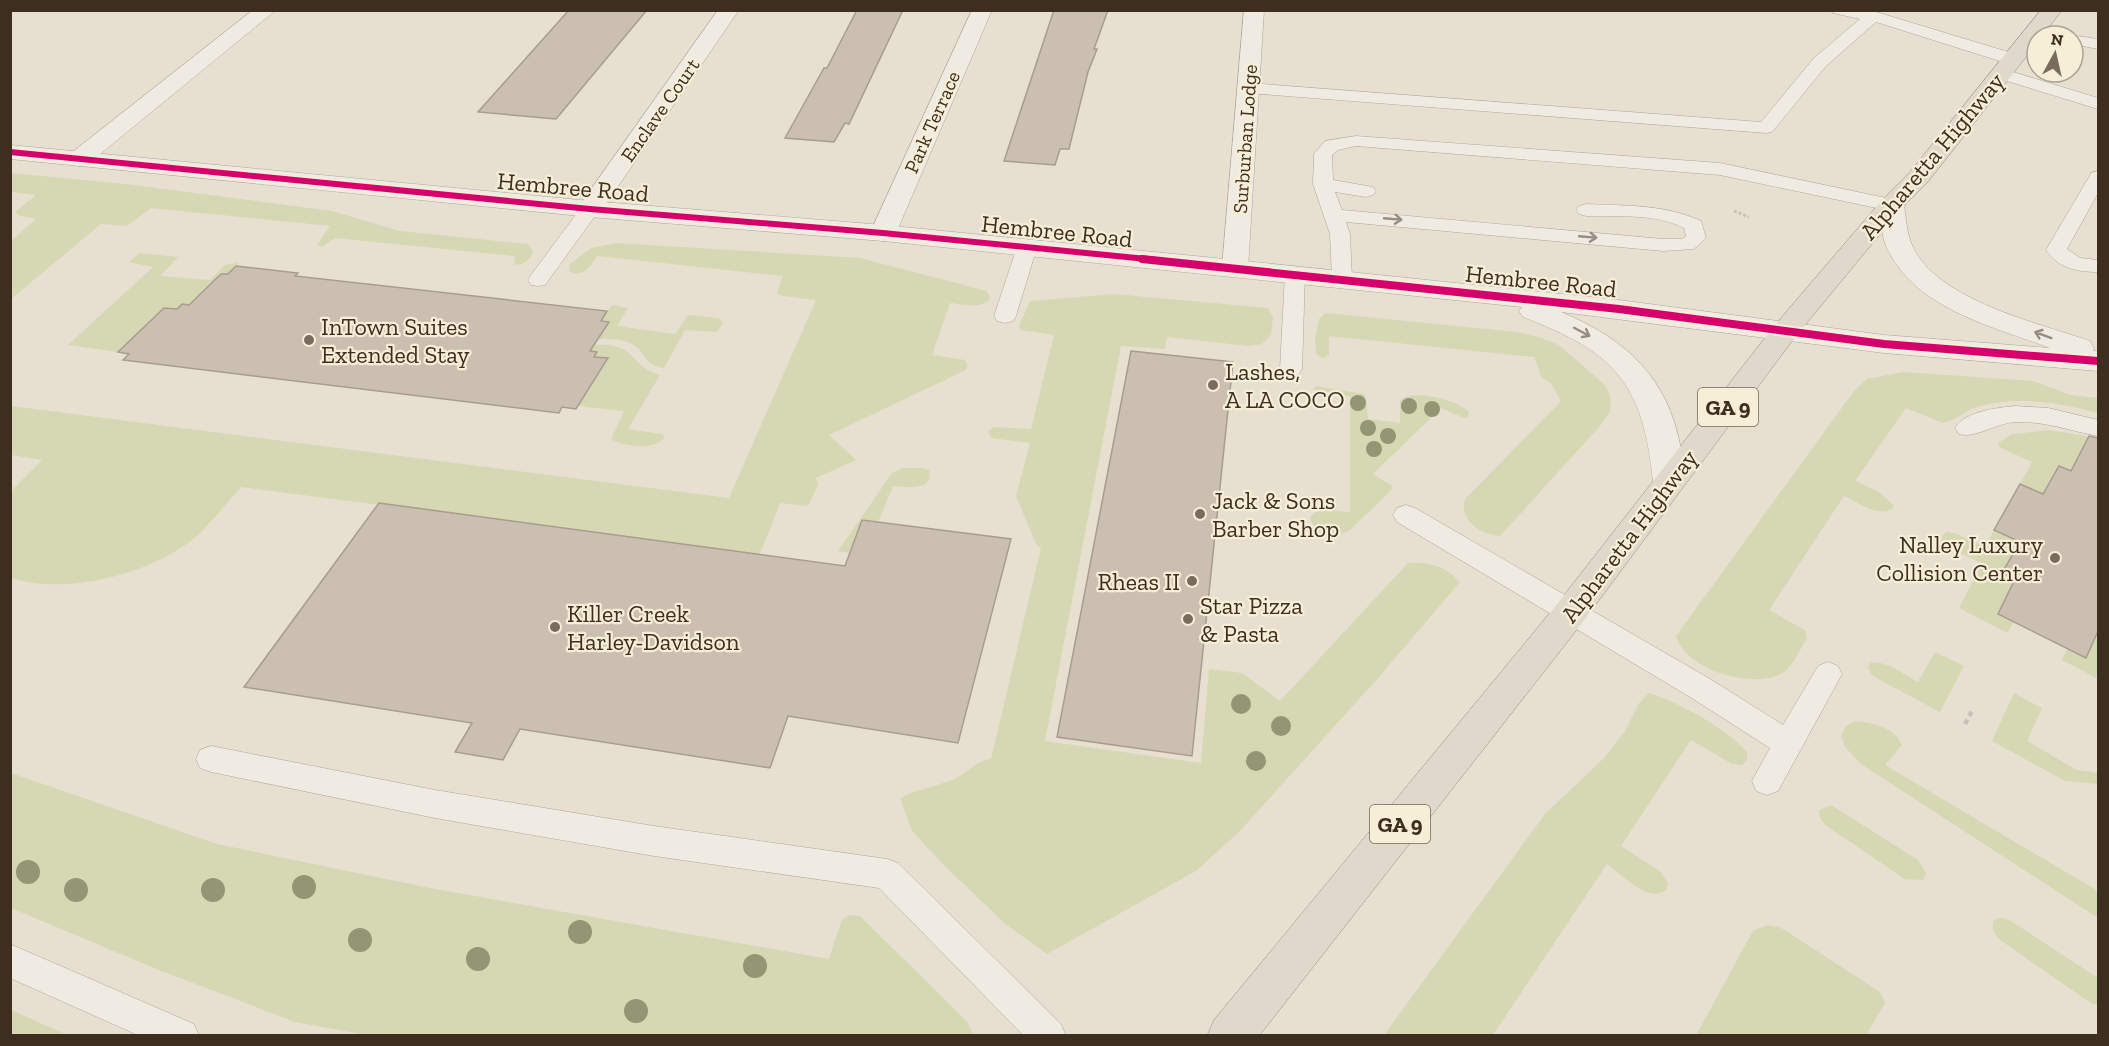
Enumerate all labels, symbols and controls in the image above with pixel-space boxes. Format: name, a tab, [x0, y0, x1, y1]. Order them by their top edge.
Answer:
north arrow	[2025, 24, 2085, 84]
text: N	[2050, 29, 2064, 50]
street label: Enclave Court	[615, 53, 705, 166]
street label: Surburban Lodge	[1228, 64, 1262, 214]
street label: Alpharetta Highway	[1854, 66, 2011, 245]
street label: Park Terrace	[899, 67, 965, 177]
street label: Hembree Road	[496, 166, 650, 208]
street label: Hembree Road	[980, 209, 1134, 253]
one-way arrow	[1383, 214, 1403, 225]
one-way arrow	[1577, 232, 1597, 243]
street label: Hembree Road	[1464, 259, 1618, 303]
place label: InTown Suites Extended Stay	[321, 312, 470, 369]
one-way arrow	[1573, 326, 1590, 338]
one-way arrow	[2034, 329, 2053, 340]
marker: InTown Suites Extended Stay	[302, 333, 316, 347]
place label: Lashes, A LA COCO	[1225, 357, 1345, 414]
marker: Lashes, A LA COCO	[1206, 378, 1220, 392]
road number: GA 9	[1698, 388, 1758, 426]
street label: Alpharetta Highway	[1555, 443, 1704, 628]
place label: Jack & Sons Barber Shop	[1212, 486, 1339, 543]
marker: Jack & Sons Barber Shop	[1193, 507, 1207, 521]
place label: Nalley Luxury Collision Center	[1876, 530, 2044, 587]
marker: Nalley Luxury Collision Center	[2048, 551, 2062, 565]
place label: Rheas II	[1097, 567, 1180, 596]
marker: Rheas II	[1185, 574, 1199, 588]
place label: Star Pizza & Pasta	[1200, 591, 1303, 648]
place label: Killer Creek Harley-Davidson	[567, 599, 740, 656]
marker: Star Pizza & Pasta	[1181, 612, 1195, 626]
marker: Killer Creek Harley-Davidson	[548, 620, 562, 634]
road number: GA 9	[1370, 805, 1430, 843]

